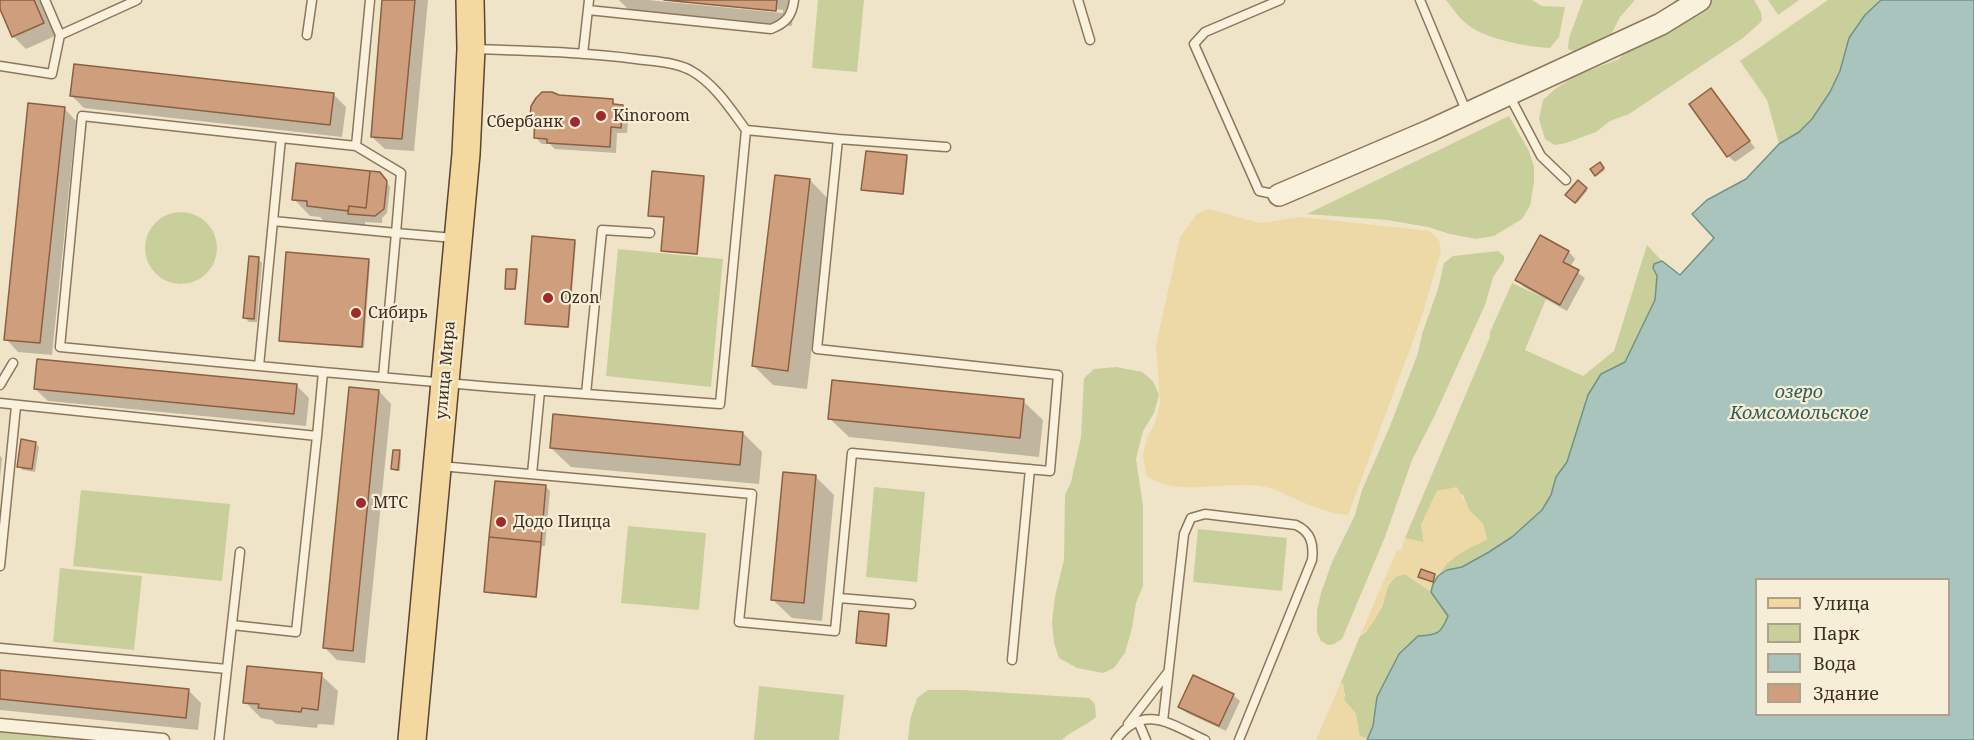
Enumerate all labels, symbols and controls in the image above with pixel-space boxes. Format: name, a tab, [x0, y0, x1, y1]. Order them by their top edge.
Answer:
place label: Kinoroom	[613, 106, 690, 126]
marker: Kinoroom	[594, 109, 608, 123]
place label: Сбербанк	[486, 112, 563, 132]
marker: Сбербанк	[568, 115, 582, 129]
place label: Ozon	[560, 288, 600, 308]
marker: Ozon	[541, 291, 555, 305]
place label: Сибирь	[368, 303, 428, 323]
marker: Сибирь	[349, 306, 363, 320]
street label: улица Мира	[432, 320, 460, 420]
water label: озеро Комсомольское	[1730, 382, 1868, 424]
place label: МТС	[373, 493, 408, 513]
marker: МТС	[354, 496, 368, 510]
place label: Додо Пицца	[513, 512, 611, 532]
marker: Додо Пицца	[494, 515, 508, 529]
legend	[1755, 578, 1950, 716]
text: Улица	[1813, 591, 1870, 615]
text: Парк	[1813, 621, 1860, 645]
text: Вода	[1813, 651, 1857, 675]
text: Здание	[1813, 681, 1879, 705]

